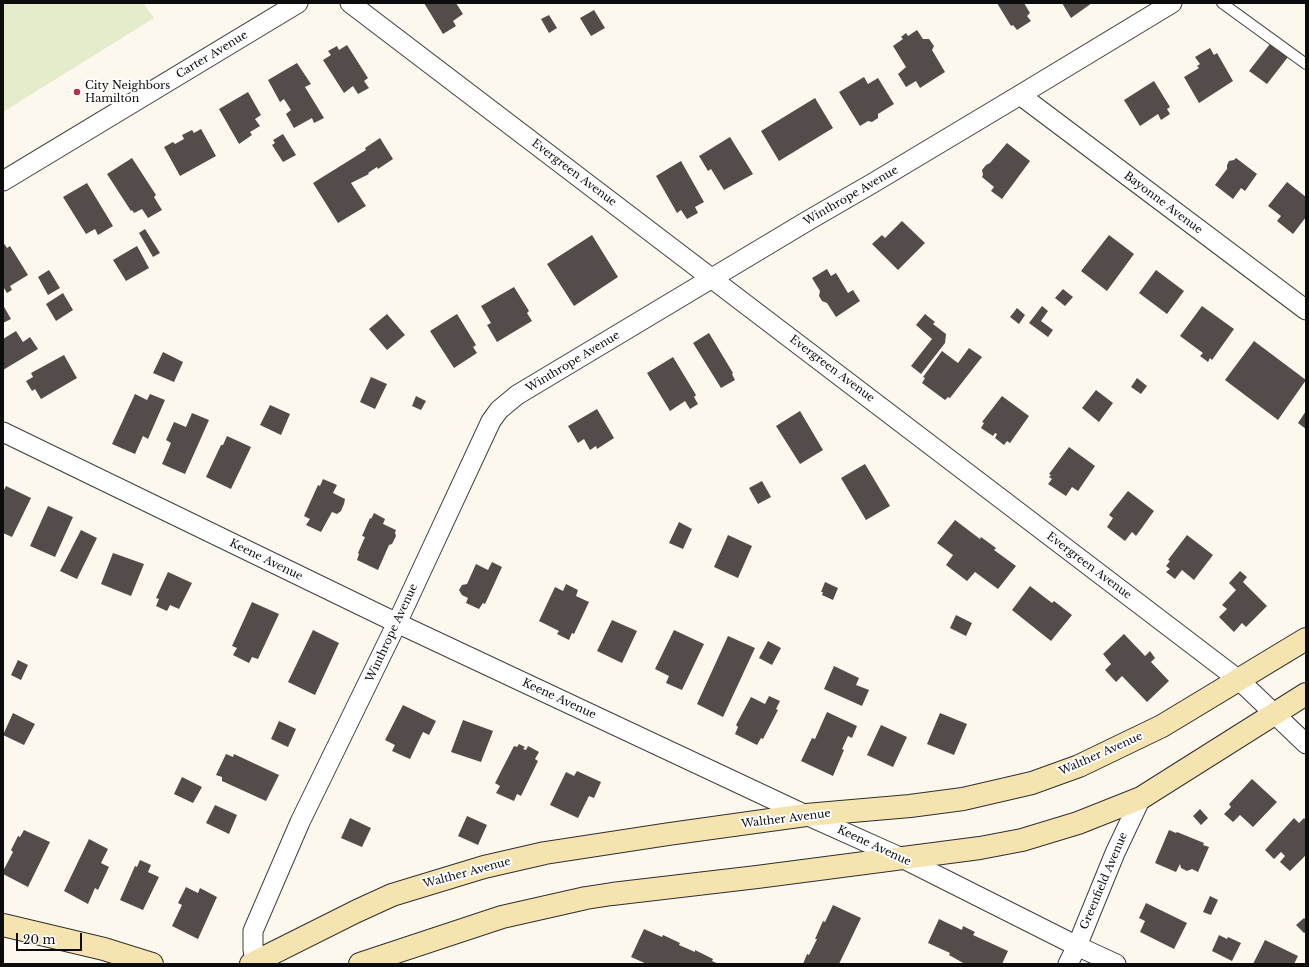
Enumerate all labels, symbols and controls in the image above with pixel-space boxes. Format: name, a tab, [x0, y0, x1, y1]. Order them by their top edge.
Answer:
street label: Carter Avenue	[174, 29, 250, 81]
place label: City Neighbors Hamilton	[85, 79, 170, 105]
marker: City Neighbors Hamilton	[72, 87, 82, 97]
street label: Evergreen Avenue	[529, 137, 619, 209]
street label: Winthrope Avenue	[801, 164, 901, 228]
street label: Bayonne Avenue	[1121, 169, 1205, 237]
street label: Winthrope Avenue	[524, 329, 622, 395]
street label: Evergreen Avenue	[787, 333, 877, 405]
street label: Evergreen Avenue	[1044, 530, 1134, 602]
street label: Keene Avenue	[227, 537, 305, 583]
street label: Winthrope Avenue	[363, 582, 421, 684]
street label: Keene Avenue	[520, 676, 598, 722]
street label: Walther Avenue	[1057, 730, 1145, 778]
street label: Walther Avenue	[741, 807, 831, 831]
street label: Keene Avenue	[835, 823, 913, 869]
street label: Greenfield Avenue	[1078, 830, 1130, 932]
street label: Walther Avenue	[422, 855, 512, 891]
scale bar	[18, 925, 84, 951]
text: 20 m	[23, 932, 55, 947]

